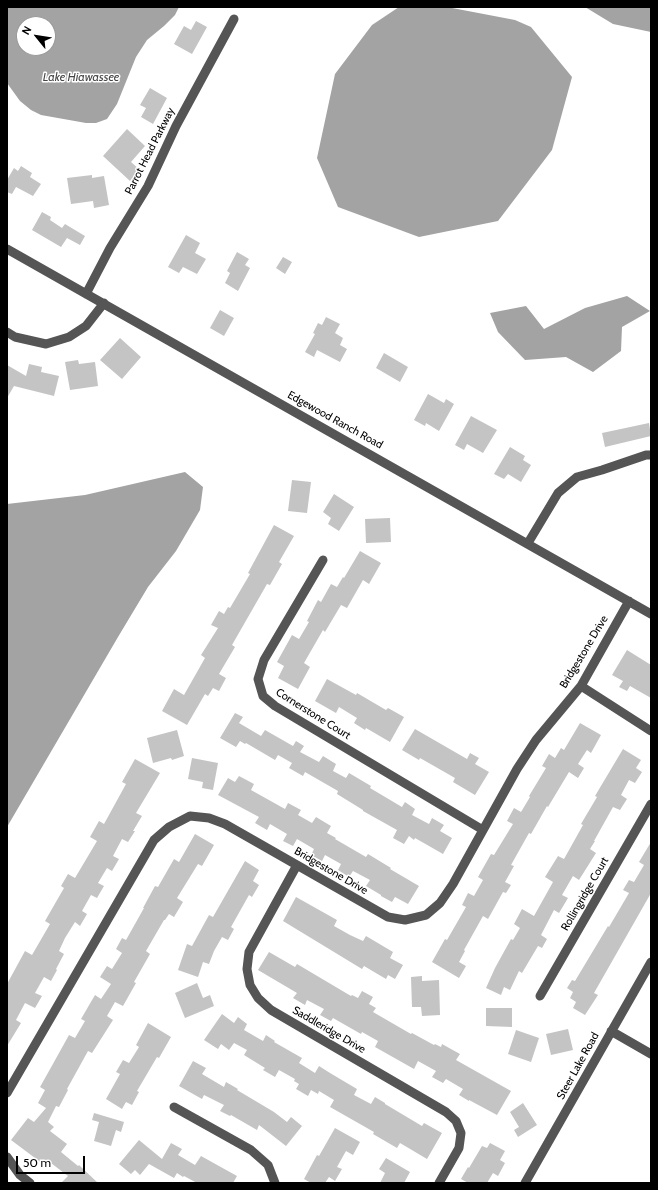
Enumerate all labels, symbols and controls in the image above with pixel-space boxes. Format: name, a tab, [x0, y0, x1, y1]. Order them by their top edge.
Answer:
north arrow	[16, 16, 56, 56]
text: N	[18, 24, 34, 37]
water label: Lake Hiawassee	[43, 70, 119, 84]
street label: Parrot Head Parkway	[122, 105, 178, 197]
street label: Edgewood Ranch Road	[285, 388, 385, 452]
street label: Bridgestone Drive	[557, 613, 611, 691]
street label: Cornerstone Court	[273, 686, 353, 742]
street label: Bridgestone Drive	[292, 845, 370, 897]
street label: Rollingridge Court	[559, 855, 611, 933]
street label: Saddleridge Drive	[290, 1004, 368, 1056]
street label: Steer Lake Road	[554, 1030, 602, 1102]
scale bar	[18, 1148, 87, 1174]
text: 50 m	[23, 1155, 51, 1170]

